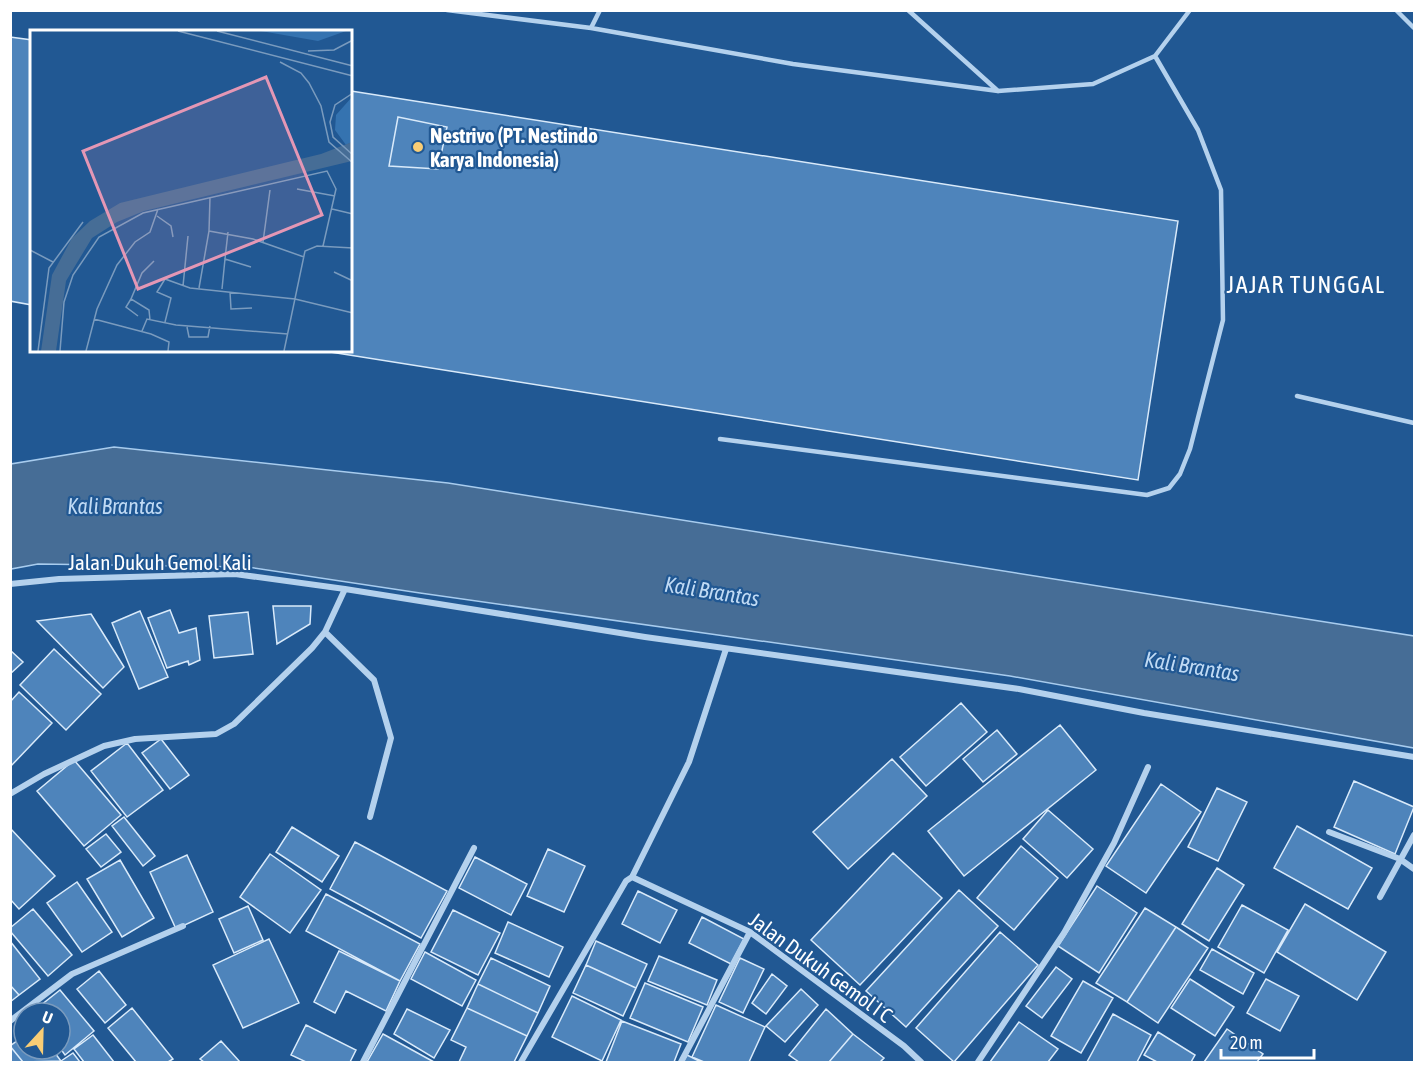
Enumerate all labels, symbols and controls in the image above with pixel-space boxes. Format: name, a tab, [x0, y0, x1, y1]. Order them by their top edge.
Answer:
inset map	[30, 30, 352, 352]
place label: Nestrivo (PT. Nestindo Karya Indonesia)	[430, 123, 598, 171]
marker: Nestrivo (PT. Nestindo Karya Indonesia)	[411, 140, 425, 154]
district label: JAJAR TUNGGAL	[1226, 271, 1386, 298]
water label: Kali Brantas	[67, 493, 163, 519]
street label: Jalan Dukuh Gemol Kali	[68, 550, 252, 574]
water label: Kali Brantas	[663, 571, 762, 611]
water label: Kali Brantas	[1143, 646, 1242, 686]
street label: Jalan Dukuh Gemol I C	[745, 907, 898, 1027]
north arrow	[12, 1001, 72, 1061]
text: U	[40, 1007, 55, 1027]
scale bar	[1221, 1022, 1314, 1060]
text: 20 m	[1230, 1032, 1262, 1053]

